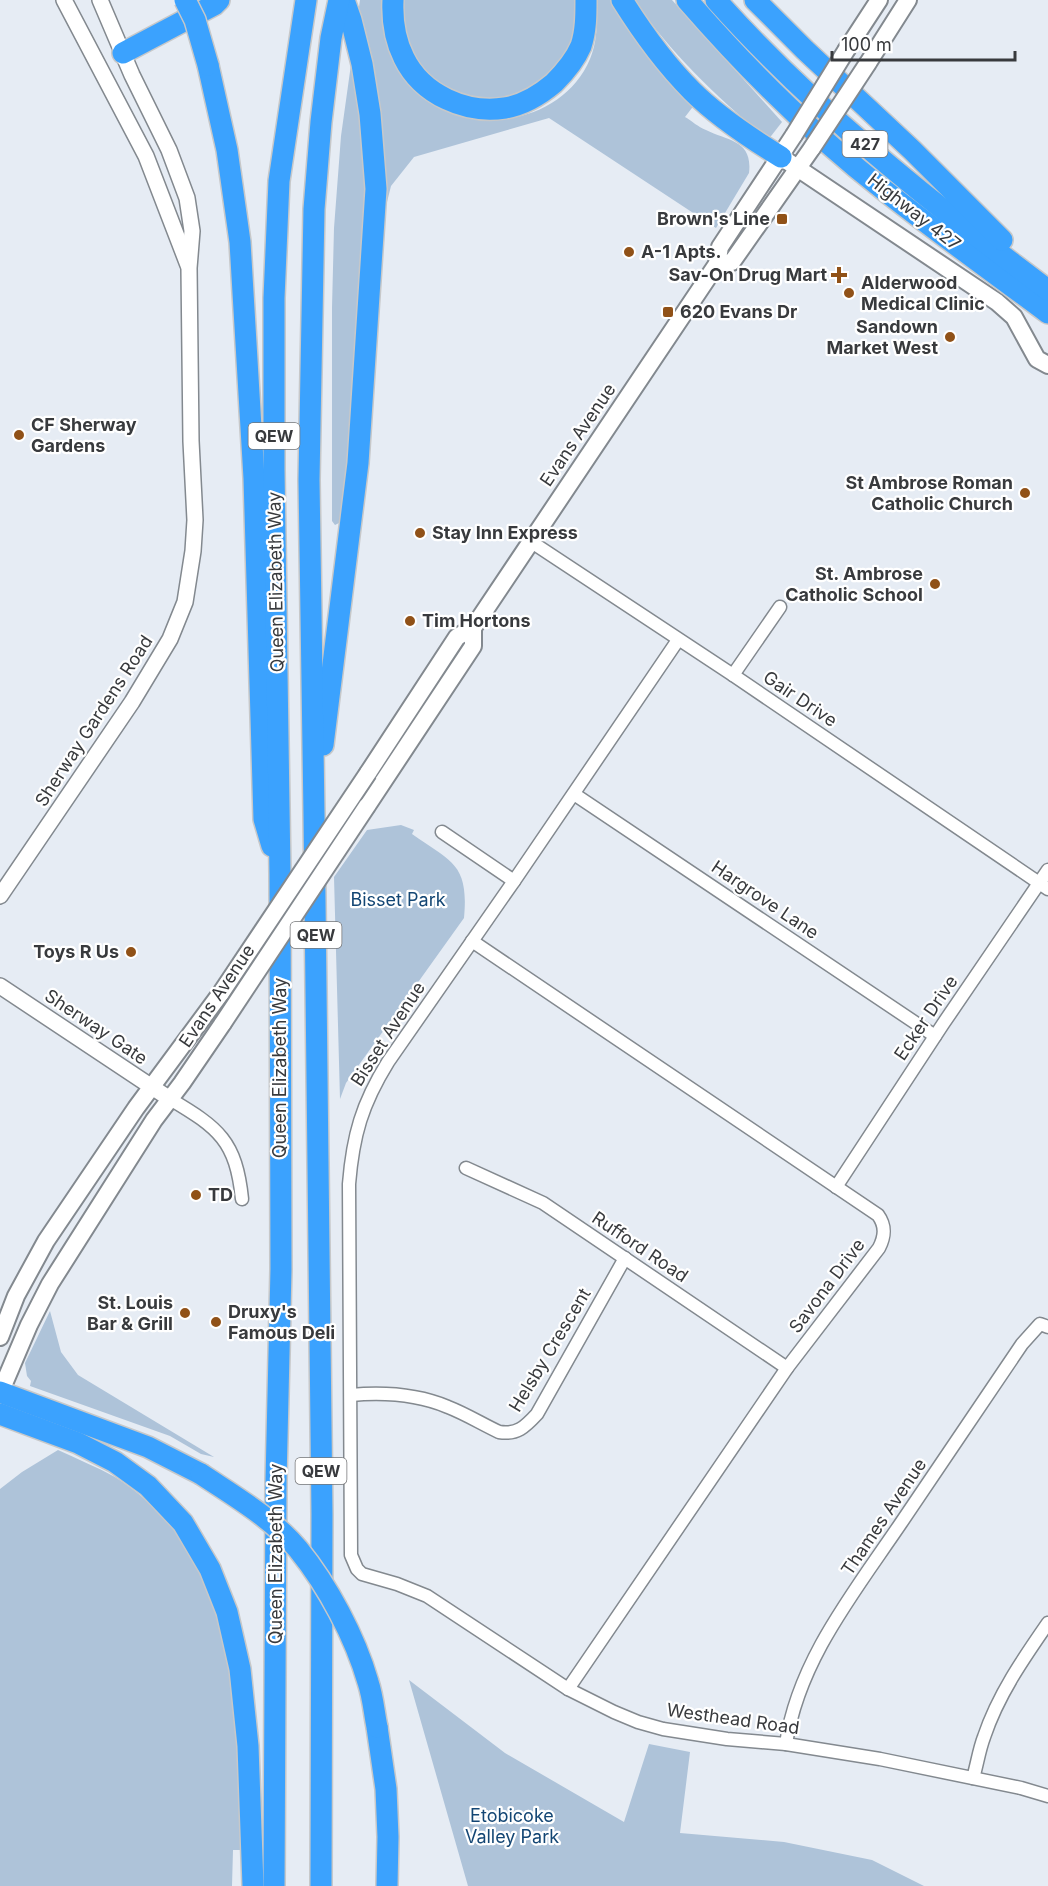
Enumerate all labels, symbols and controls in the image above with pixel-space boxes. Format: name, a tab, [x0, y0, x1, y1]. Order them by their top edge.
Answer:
scale bar	[832, 24, 1015, 62]
text: 100 m	[841, 34, 892, 55]
road number: 427	[842, 131, 888, 157]
street label: Highway 427	[864, 169, 965, 254]
place label: Brown's Line	[657, 208, 770, 229]
marker: Brown's Line	[775, 212, 789, 226]
place label: A-1 Apts.	[641, 241, 722, 262]
marker: A-1 Apts.	[622, 245, 636, 259]
place label: Sav-On Drug Mart	[669, 264, 827, 285]
marker: Sav-On Drug Mart	[832, 268, 846, 282]
place label: Alderwood Medical Clinic	[861, 272, 985, 314]
marker: Alderwood Medical Clinic	[842, 286, 856, 300]
place label: 620 Evans Dr	[680, 301, 797, 322]
marker: 620 Evans Dr	[661, 305, 675, 319]
place label: Sandown Market West	[826, 316, 938, 358]
marker: Sandown Market West	[943, 330, 957, 344]
street label: Evans Avenue	[535, 379, 620, 490]
place label: CF Sherway Gardens	[31, 414, 137, 456]
road number: QEW	[248, 423, 300, 449]
marker: CF Sherway Gardens	[12, 428, 26, 442]
place label: St Ambrose Roman Catholic Church	[845, 472, 1013, 514]
marker: St Ambrose Roman Catholic Church	[1018, 486, 1032, 500]
street label: Queen Elizabeth Way	[263, 492, 288, 672]
place label: Stay Inn Express	[432, 522, 578, 543]
marker: Stay Inn Express	[413, 526, 427, 540]
place label: St. Ambrose Catholic School	[785, 563, 923, 605]
marker: St. Ambrose Catholic School	[928, 577, 942, 591]
place label: Tim Hortons	[422, 610, 531, 631]
marker: Tim Hortons	[403, 614, 417, 628]
street label: Sherway Gardens Road	[30, 631, 157, 810]
street label: Gair Drive	[759, 666, 841, 731]
street label: Hargrove Lane	[708, 856, 823, 943]
park label: Bisset Park	[350, 889, 446, 910]
road number: QEW	[290, 922, 342, 948]
street label: Evans Avenue	[174, 940, 259, 1051]
place label: Toys R Us	[33, 941, 119, 962]
marker: Toys R Us	[124, 945, 138, 959]
street label: Ecker Drive	[890, 971, 962, 1064]
street label: Queen Elizabeth Way	[269, 978, 290, 1158]
street label: Bisset Avenue	[346, 978, 429, 1090]
street label: Sherway Gate	[41, 985, 152, 1069]
place label: TD	[208, 1184, 233, 1205]
marker: TD	[189, 1188, 203, 1202]
street label: Rufford Road	[588, 1207, 692, 1286]
street label: Savona Drive	[784, 1234, 869, 1337]
street label: Helsby Crescent	[504, 1284, 595, 1415]
place label: St. Louis Bar & Grill	[87, 1292, 173, 1334]
place label: Druxy's Famous Deli	[228, 1301, 335, 1343]
marker: St. Louis Bar & Grill	[178, 1306, 192, 1320]
marker: Druxy's Famous Deli	[209, 1315, 223, 1329]
street label: Thames Avenue	[837, 1454, 930, 1579]
road number: QEW	[296, 1458, 346, 1484]
street label: Queen Elizabeth Way	[265, 1464, 286, 1644]
street label: Westhead Road	[665, 1699, 801, 1738]
park label: Etobicoke Valley Park	[465, 1805, 559, 1847]

